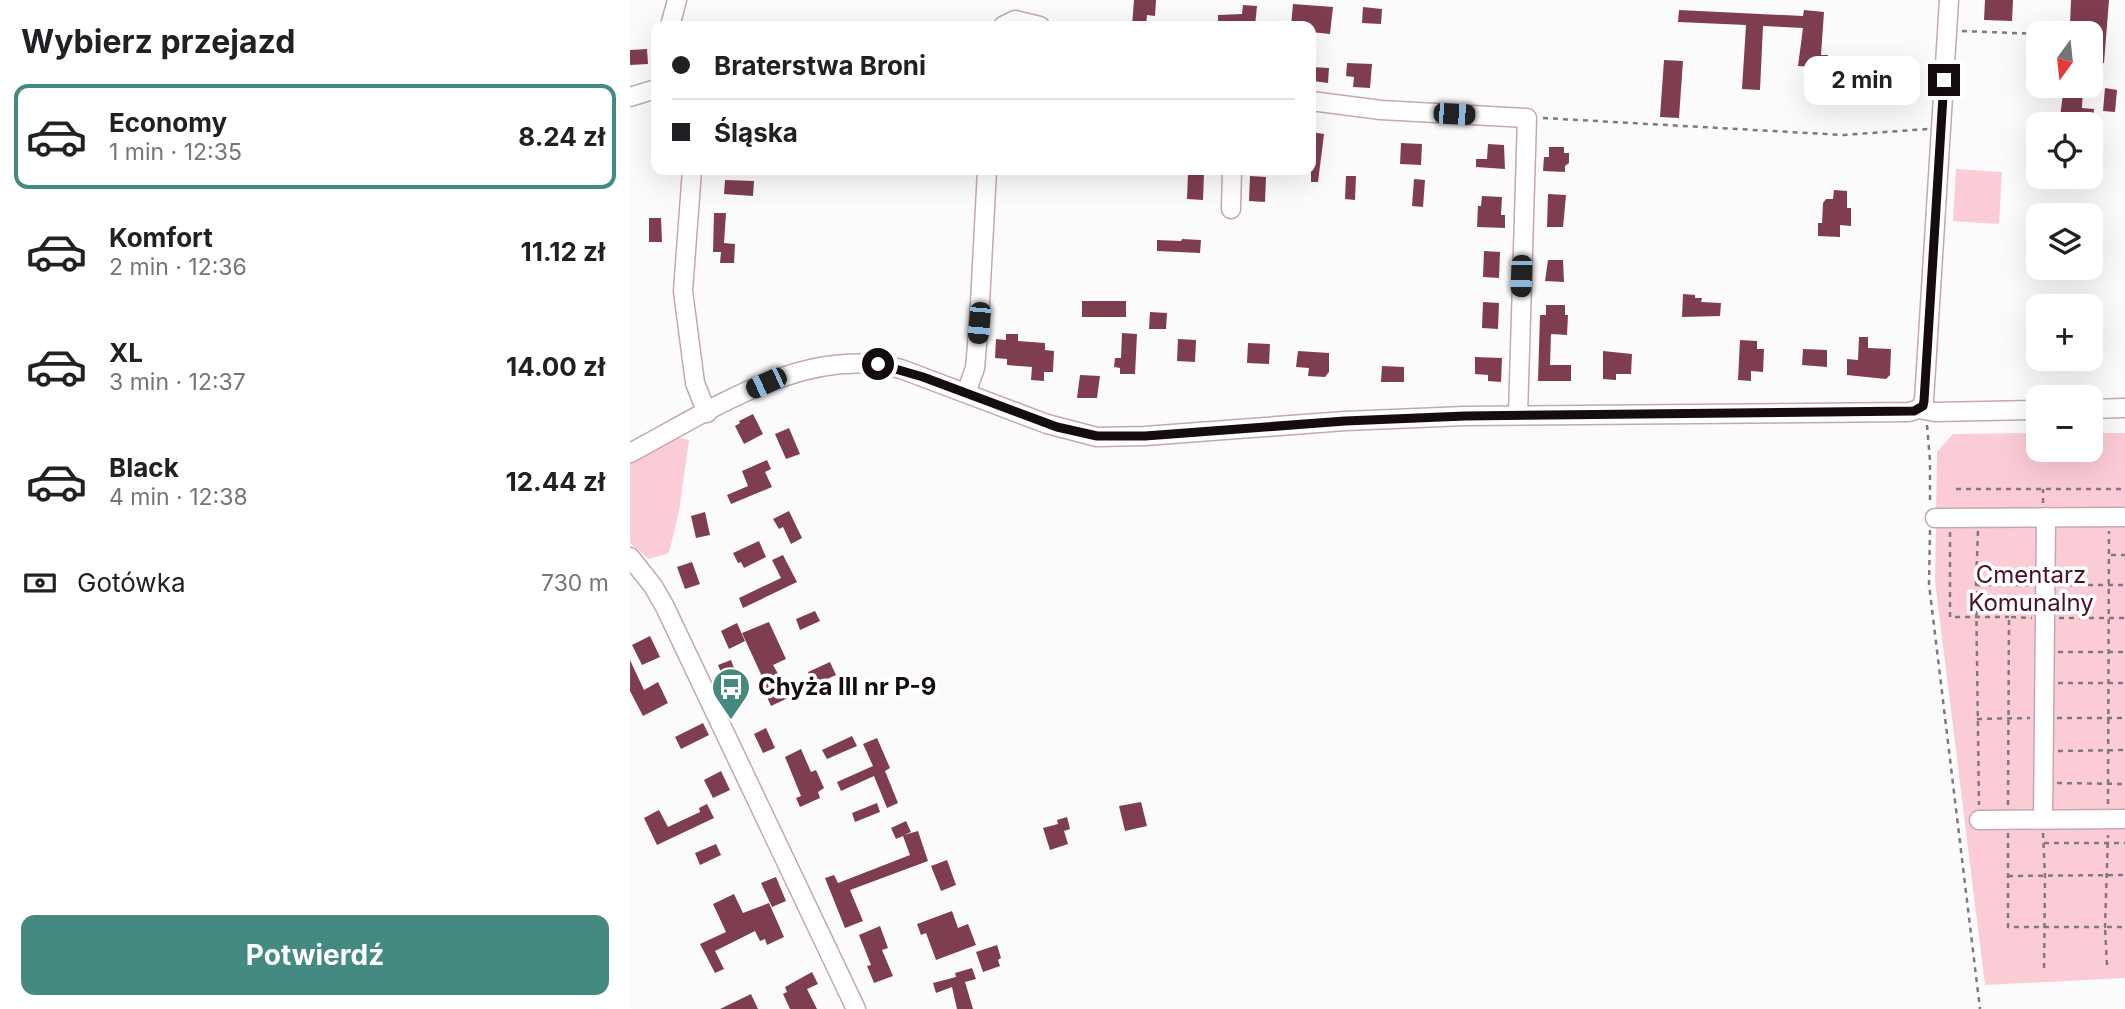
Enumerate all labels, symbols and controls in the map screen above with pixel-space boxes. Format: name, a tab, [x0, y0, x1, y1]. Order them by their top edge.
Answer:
north arrow	[2026, 21, 2104, 98]
map controls	[2026, 21, 2103, 462]
text: Wybierz przejazd	[21, 22, 295, 61]
text: Braterstwa Broni	[714, 50, 926, 81]
callout: 2 min	[1804, 56, 1920, 104]
route end	[1928, 64, 1960, 96]
text: 2 min	[1831, 66, 1893, 94]
car	[1433, 102, 1476, 126]
icon: car	[25, 105, 88, 168]
text: Economy	[109, 107, 227, 138]
button: locate	[2026, 112, 2103, 189]
text: Śląska	[714, 117, 798, 148]
text: 8.24 zł	[518, 121, 605, 152]
text: 1 min · 12:35	[109, 138, 242, 166]
button: layers	[2026, 203, 2103, 280]
icon: car	[25, 220, 88, 283]
text: Komfort	[109, 222, 213, 253]
text: 11.12 zł	[521, 236, 605, 267]
text: 2 min · 12:36	[109, 253, 247, 281]
car	[1510, 255, 1533, 297]
button: +	[2026, 294, 2103, 371]
car	[967, 301, 992, 345]
icon: car	[25, 335, 88, 398]
text: XL	[109, 337, 143, 368]
route start	[862, 348, 894, 380]
text: 14.00 zł	[506, 351, 605, 382]
car	[743, 365, 790, 401]
text: 3 min · 12:37	[109, 368, 246, 396]
button: −	[2026, 385, 2103, 462]
icon: car	[25, 450, 88, 513]
text: Black	[109, 452, 179, 483]
text: 12.44 zł	[505, 466, 605, 497]
text: 4 min · 12:38	[109, 483, 248, 511]
park label: Cmentarz Komunalny	[1968, 560, 2094, 617]
icon: cash	[21, 564, 59, 602]
text: Gotówka	[77, 567, 186, 598]
text: 730 m	[541, 569, 609, 597]
bus stop icon: Chyża III nr P-9	[710, 666, 752, 721]
place label: Chyża III nr P-9	[758, 672, 936, 701]
button: Potwierdź	[21, 915, 609, 995]

